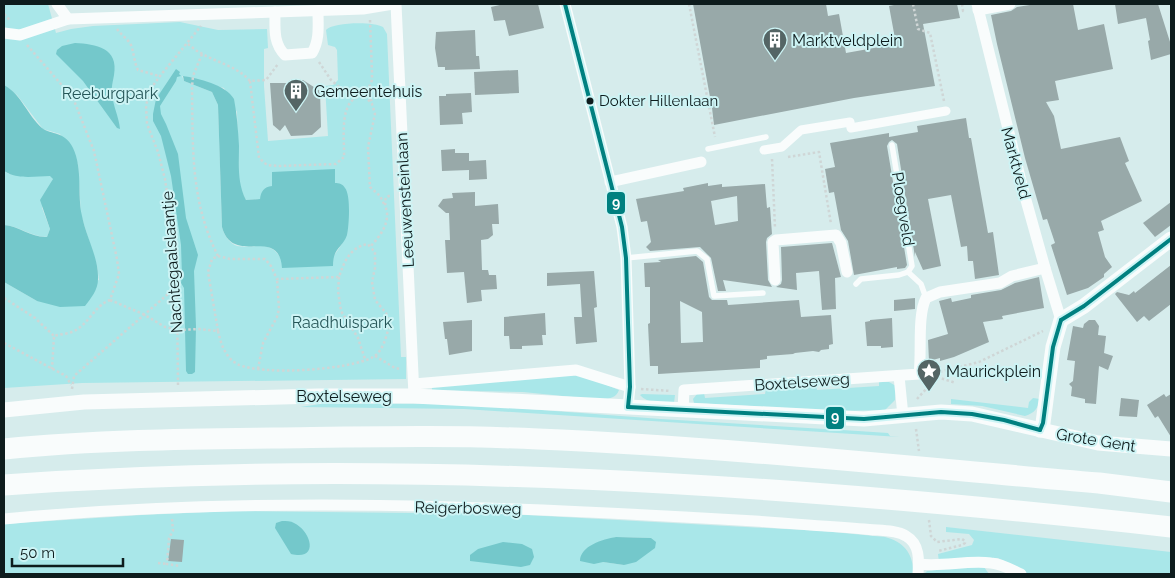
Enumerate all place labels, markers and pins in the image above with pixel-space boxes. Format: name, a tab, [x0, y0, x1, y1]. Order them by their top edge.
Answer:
building icon: Marktveldplein	[762, 27, 788, 61]
place label: Marktveldplein	[792, 31, 903, 50]
building icon: Gemeentehuis	[283, 78, 309, 112]
place label: Gemeentehuis	[314, 82, 423, 101]
place label: Dokter Hillenlaan	[599, 92, 718, 110]
marker: Dokter Hillenlaan	[585, 96, 595, 106]
place icon: Maurickplein	[916, 358, 942, 392]
place label: Maurickplein	[946, 362, 1041, 381]

